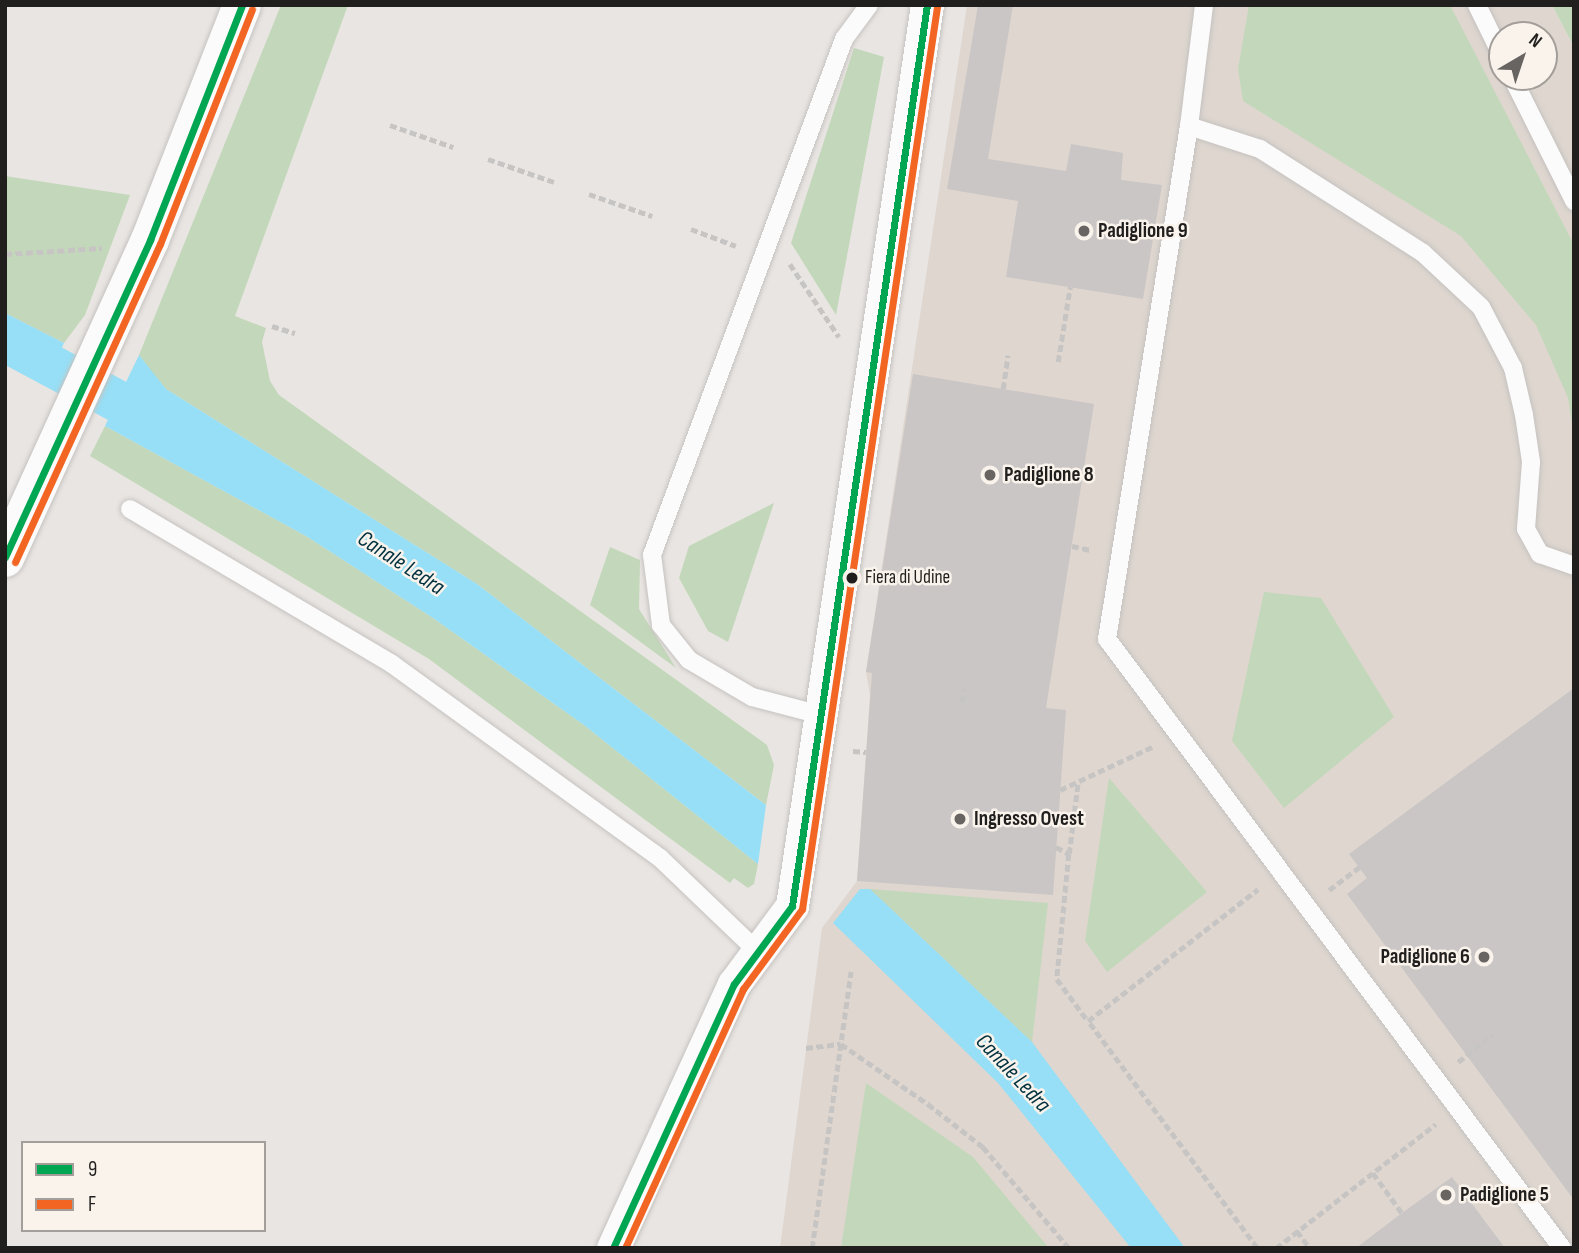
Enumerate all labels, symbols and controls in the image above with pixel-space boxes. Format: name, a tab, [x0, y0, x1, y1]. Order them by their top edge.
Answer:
north arrow	[1488, 21, 1558, 91]
text: N	[1524, 29, 1546, 53]
place label: Padiglione 9	[1098, 218, 1188, 244]
marker: Padiglione 9	[1076, 223, 1092, 239]
place label: Padiglione 8	[1004, 462, 1094, 488]
marker: Padiglione 8	[982, 467, 998, 483]
water label: Canale Ledra	[353, 525, 449, 601]
place label: Fiera di Udine	[865, 567, 950, 589]
marker: Fiera di Udine	[845, 571, 859, 585]
place label: Ingresso Ovest	[974, 806, 1084, 832]
marker: Ingresso Ovest	[952, 811, 968, 827]
place label: Padiglione 6	[1380, 944, 1470, 970]
marker: Padiglione 6	[1476, 949, 1492, 965]
water label: Canale Ledra	[970, 1028, 1056, 1118]
legend	[21, 1141, 266, 1232]
text: 9	[88, 1157, 97, 1182]
place label: Padiglione 5	[1460, 1182, 1549, 1208]
marker: Padiglione 5	[1438, 1187, 1454, 1203]
text: F	[88, 1192, 96, 1217]

